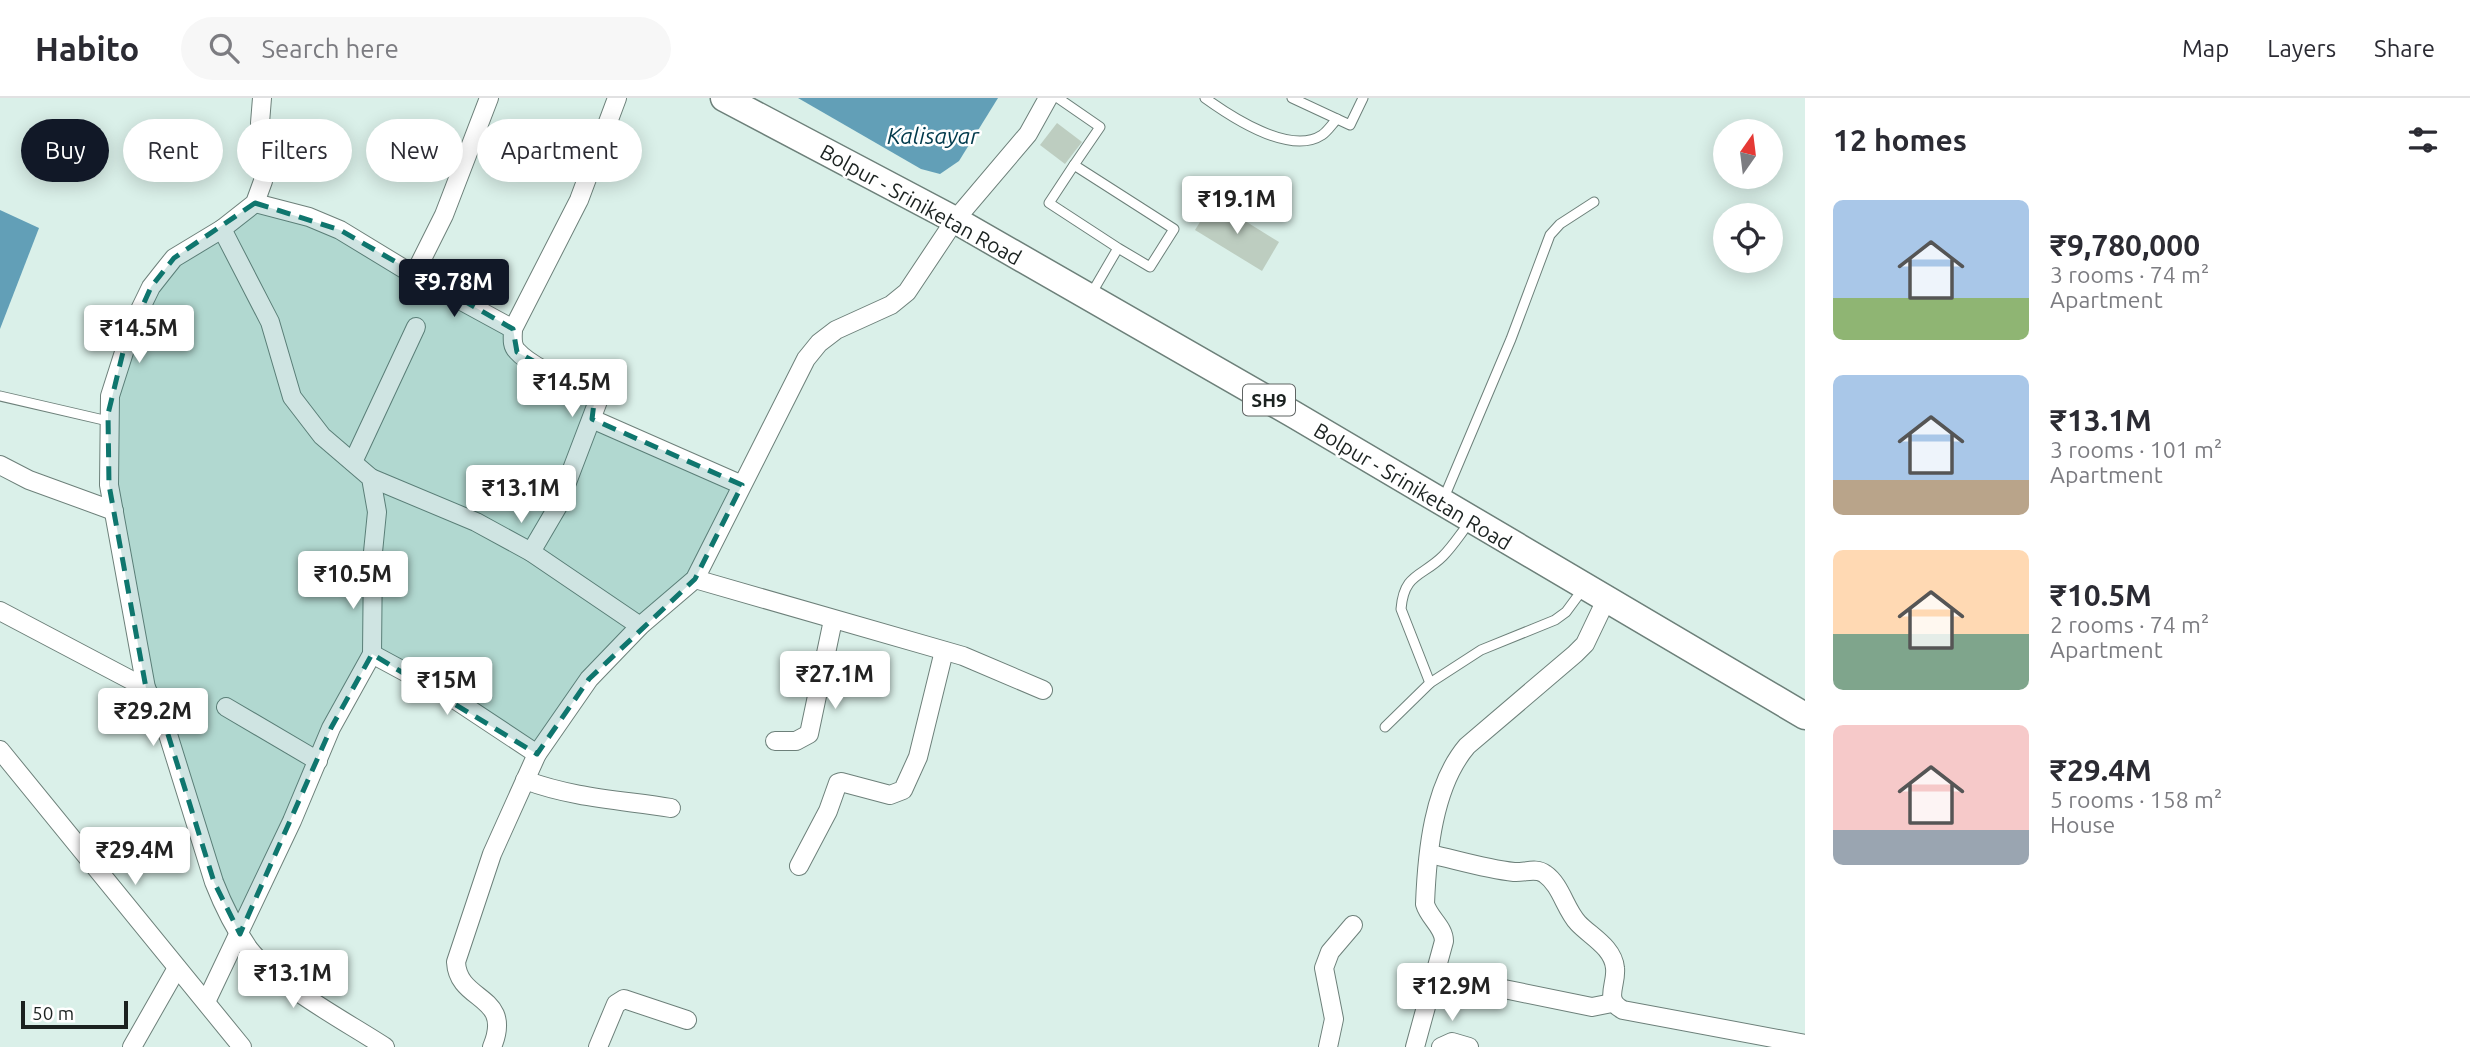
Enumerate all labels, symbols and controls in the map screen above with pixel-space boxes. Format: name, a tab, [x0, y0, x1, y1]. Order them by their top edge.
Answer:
search box	[181, 17, 671, 80]
icon: search	[205, 29, 243, 67]
text: Habito	[35, 30, 139, 67]
text: Search here	[261, 34, 399, 63]
text: Map	[2182, 35, 2229, 62]
text: Layers	[2267, 35, 2336, 62]
text: Share	[2374, 35, 2435, 62]
chip: Buy	[21, 119, 109, 182]
chip: Rent	[123, 119, 223, 182]
chip: Filters	[237, 119, 352, 182]
chip: New	[366, 119, 463, 182]
chip: Apartment	[477, 119, 642, 182]
north arrow	[1713, 119, 1783, 189]
map controls	[1713, 119, 1783, 273]
icon: filters	[2404, 121, 2442, 159]
water label: Kalisayar	[887, 123, 980, 148]
text: 12 homes	[1833, 123, 1967, 157]
street label: Bolpur - Sriniketan Road	[816, 139, 1026, 269]
pin: ₹19.1M	[1180, 176, 1294, 236]
text: ₹19.1M	[1198, 186, 1276, 211]
button: locate	[1713, 203, 1783, 273]
icon: home	[1889, 228, 1973, 312]
text: ₹9,780,000	[2050, 228, 2200, 262]
pin: ₹9.78M	[397, 260, 511, 319]
text: 3 rooms · 74 m²	[2050, 262, 2209, 287]
text: ₹9.78M	[415, 269, 493, 294]
text: Apartment	[2050, 287, 2163, 312]
pin: ₹14.5M	[82, 306, 196, 365]
text: ₹14.5M	[100, 315, 178, 340]
pin: ₹14.5M	[515, 360, 629, 419]
text: ₹14.5M	[533, 369, 611, 394]
road number: SH9	[1243, 384, 1295, 416]
icon: home	[1889, 403, 1973, 487]
text: ₹13.1M	[2050, 403, 2152, 437]
street label: Bolpur - Sriniketan Road	[1310, 417, 1516, 555]
text: 3 rooms · 101 m²	[2050, 437, 2222, 462]
text: Apartment	[2050, 462, 2163, 487]
pin: ₹13.1M	[464, 466, 578, 525]
text: ₹13.1M	[482, 475, 560, 500]
pin: ₹10.5M	[296, 552, 410, 611]
text: ₹10.5M	[314, 561, 392, 586]
icon: home	[1889, 578, 1973, 662]
text: ₹10.5M	[2050, 578, 2152, 612]
text: 2 rooms · 74 m²	[2050, 612, 2209, 637]
text: Apartment	[2050, 637, 2163, 662]
pin: ₹27.1M	[778, 652, 892, 711]
pin: ₹15M	[406, 658, 488, 717]
text: ₹27.1M	[796, 661, 874, 686]
text: ₹15M	[417, 667, 477, 692]
pin: ₹29.2M	[96, 688, 210, 748]
text: ₹29.2M	[114, 698, 192, 723]
icon: home	[1889, 753, 1973, 837]
text: ₹29.4M	[2050, 753, 2152, 787]
text: 5 rooms · 158 m²	[2050, 787, 2222, 812]
text: House	[2050, 812, 2115, 837]
pin: ₹29.4M	[78, 828, 192, 887]
text: ₹29.4M	[96, 837, 174, 862]
pin: ₹13.1M	[236, 950, 350, 1010]
text: ₹13.1M	[254, 960, 332, 985]
pin: ₹12.9M	[1395, 964, 1509, 1023]
text: ₹12.9M	[1413, 973, 1491, 998]
scale bar	[21, 998, 128, 1030]
text: 50 m	[32, 1002, 74, 1024]

